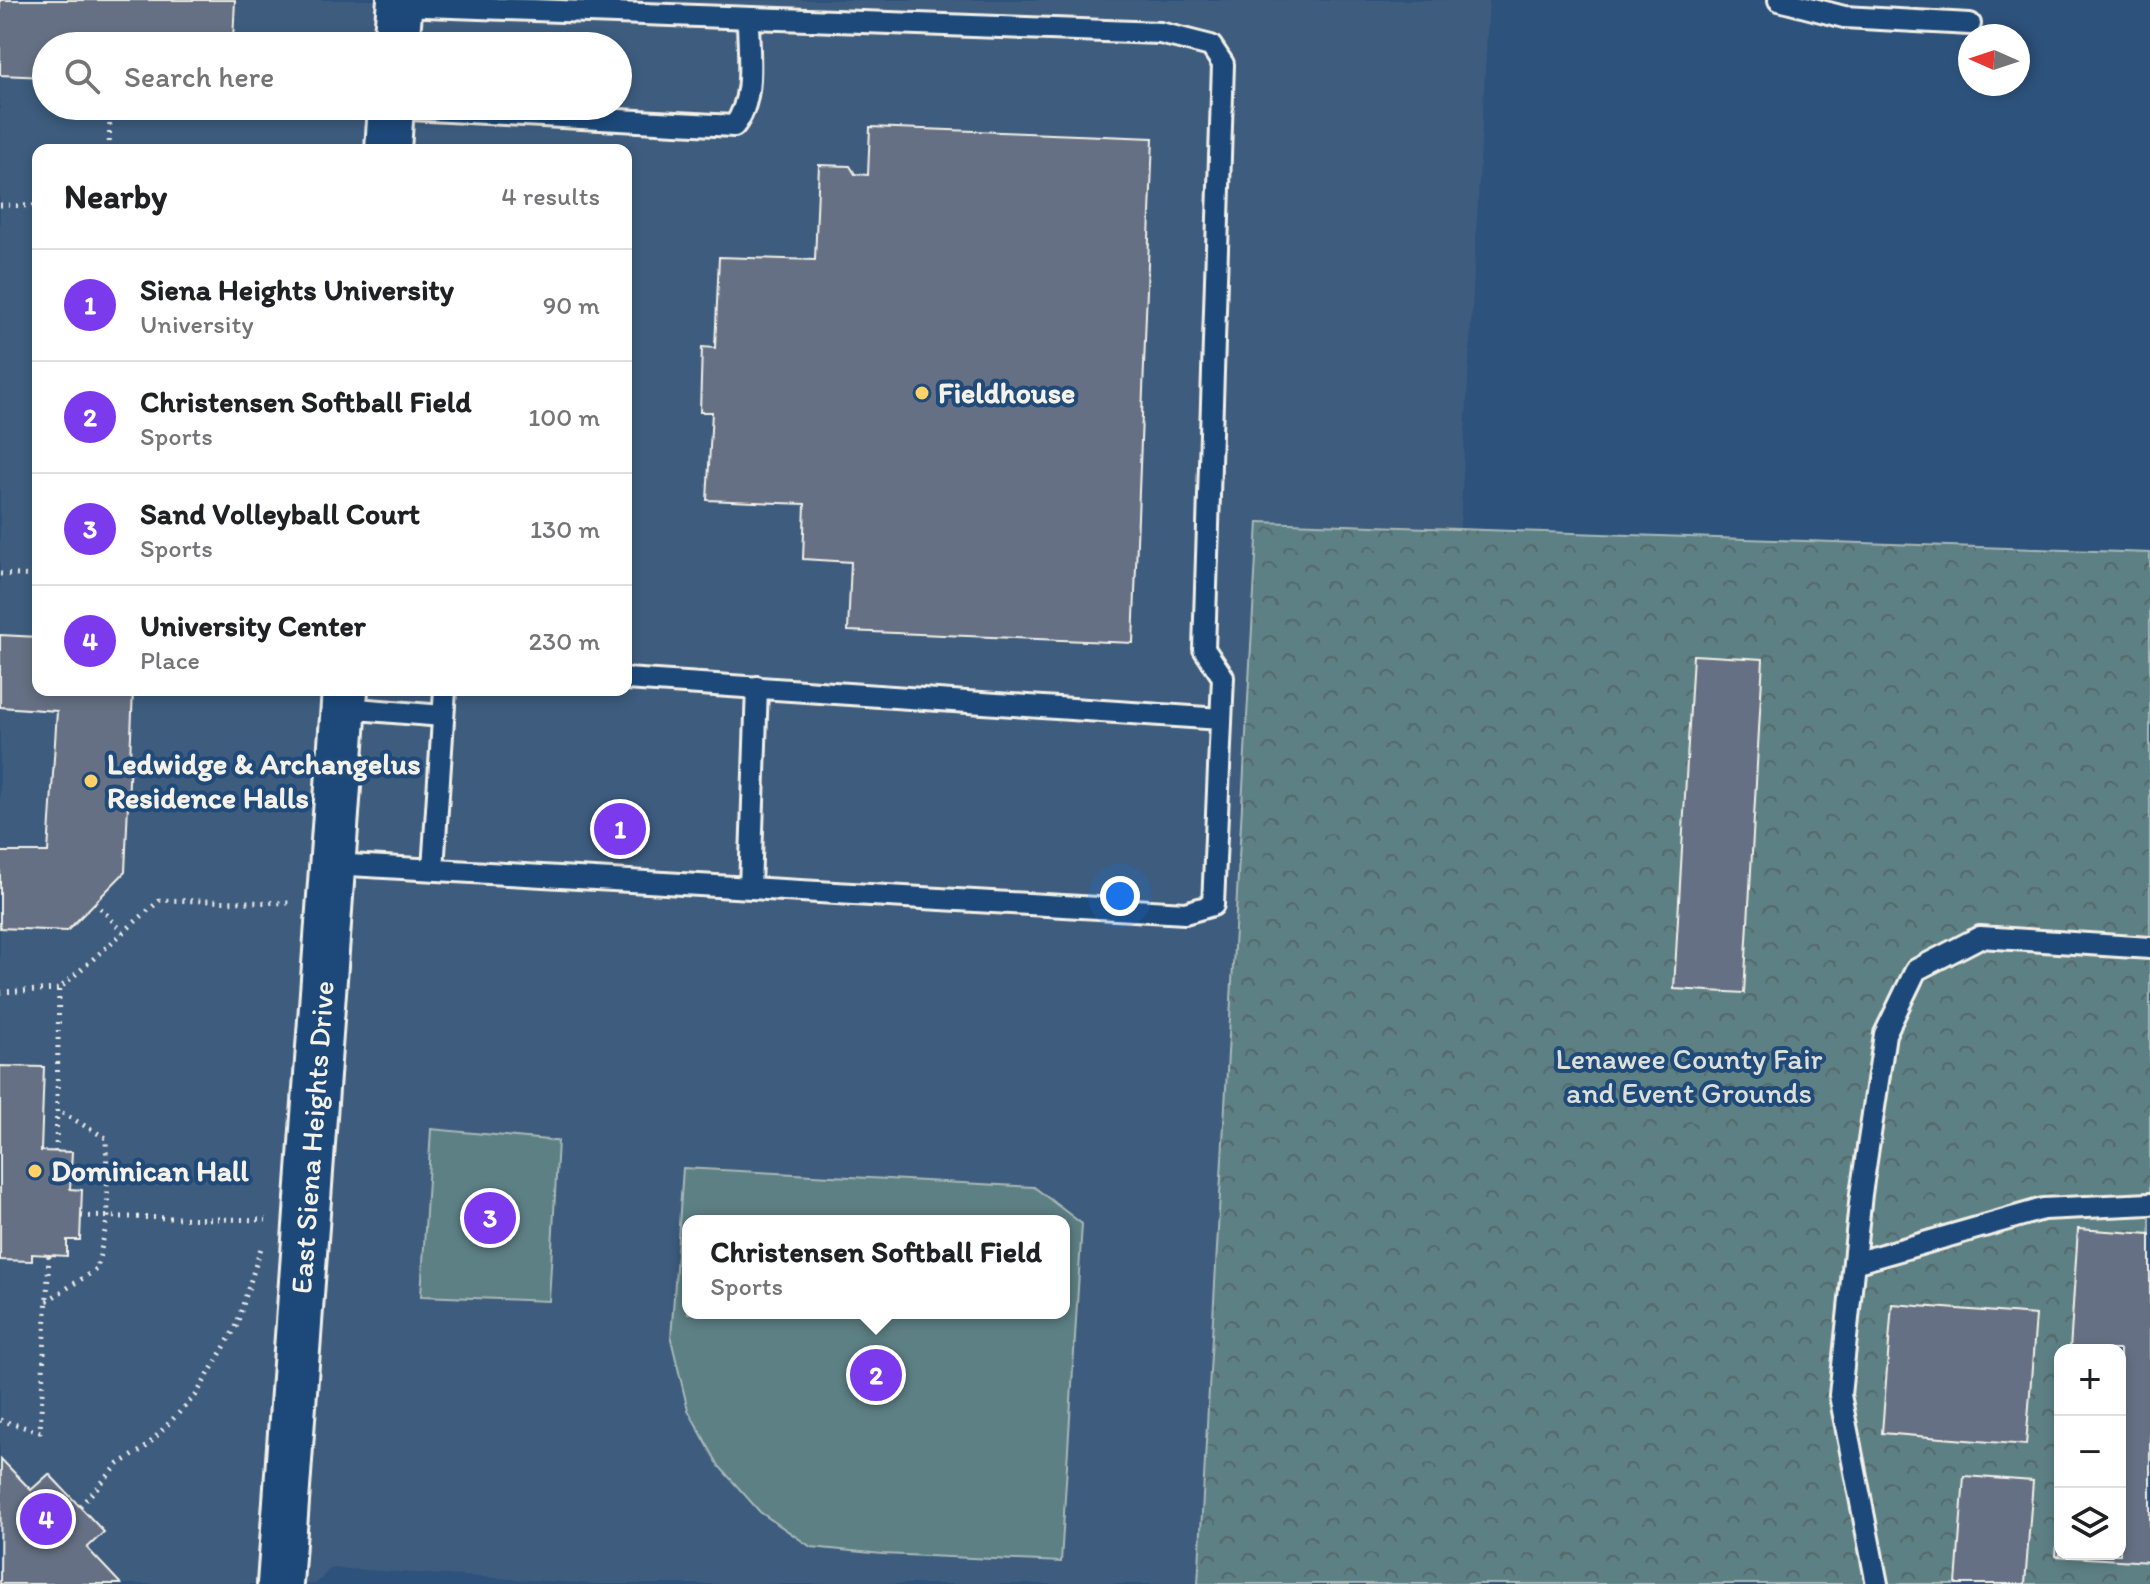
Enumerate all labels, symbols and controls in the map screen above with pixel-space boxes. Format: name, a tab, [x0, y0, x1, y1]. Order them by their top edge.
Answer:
north arrow	[1958, 24, 2030, 96]
search box	[32, 32, 632, 120]
icon: search	[60, 54, 104, 98]
text: Search here	[124, 58, 274, 95]
text: Nearby	[64, 176, 167, 217]
text: 4 results	[501, 180, 600, 212]
text: Siena Heights University	[140, 271, 454, 308]
text: 1	[84, 289, 96, 321]
text: 90 m	[543, 289, 600, 321]
text: University	[140, 308, 254, 340]
place label: Fieldhouse	[938, 374, 1075, 411]
text: Christensen Softball Field	[140, 383, 472, 420]
marker: Fieldhouse	[913, 384, 931, 402]
text: 2	[83, 401, 97, 433]
text: 100 m	[528, 401, 600, 433]
text: Sports	[140, 420, 213, 452]
text: Sand Volleyball Court	[140, 495, 420, 532]
text: 3	[83, 513, 97, 545]
text: 130 m	[530, 513, 600, 545]
text: Sports	[140, 532, 213, 564]
text: University Center	[140, 607, 366, 644]
text: 4	[82, 625, 98, 657]
text: 230 m	[528, 625, 600, 657]
text: Place	[140, 644, 200, 676]
place label: Ledwidge & Archangelus Residence Halls	[107, 745, 421, 816]
marker: Ledwidge & Archangelus Residence Halls	[82, 772, 100, 790]
pin: 1	[594, 799, 646, 859]
your location	[1100, 876, 1140, 916]
street label: East Siena Heights Drive	[282, 979, 342, 1295]
park label: Lenawee County Fair and Event Grounds	[1555, 1040, 1823, 1111]
place label: Dominican Hall	[51, 1152, 249, 1189]
marker: Dominican Hall	[26, 1162, 44, 1180]
pin: 3	[464, 1188, 516, 1248]
popup	[682, 1215, 1070, 1319]
text: Christensen Softball Field	[710, 1233, 1042, 1270]
text: Sports	[710, 1270, 783, 1302]
map controls	[2054, 1344, 2126, 1560]
button: +	[2054, 1344, 2126, 1416]
pin: 2	[850, 1345, 902, 1405]
button: −	[2054, 1416, 2126, 1488]
button: layers	[2054, 1488, 2126, 1560]
pin: 4	[20, 1489, 72, 1549]

